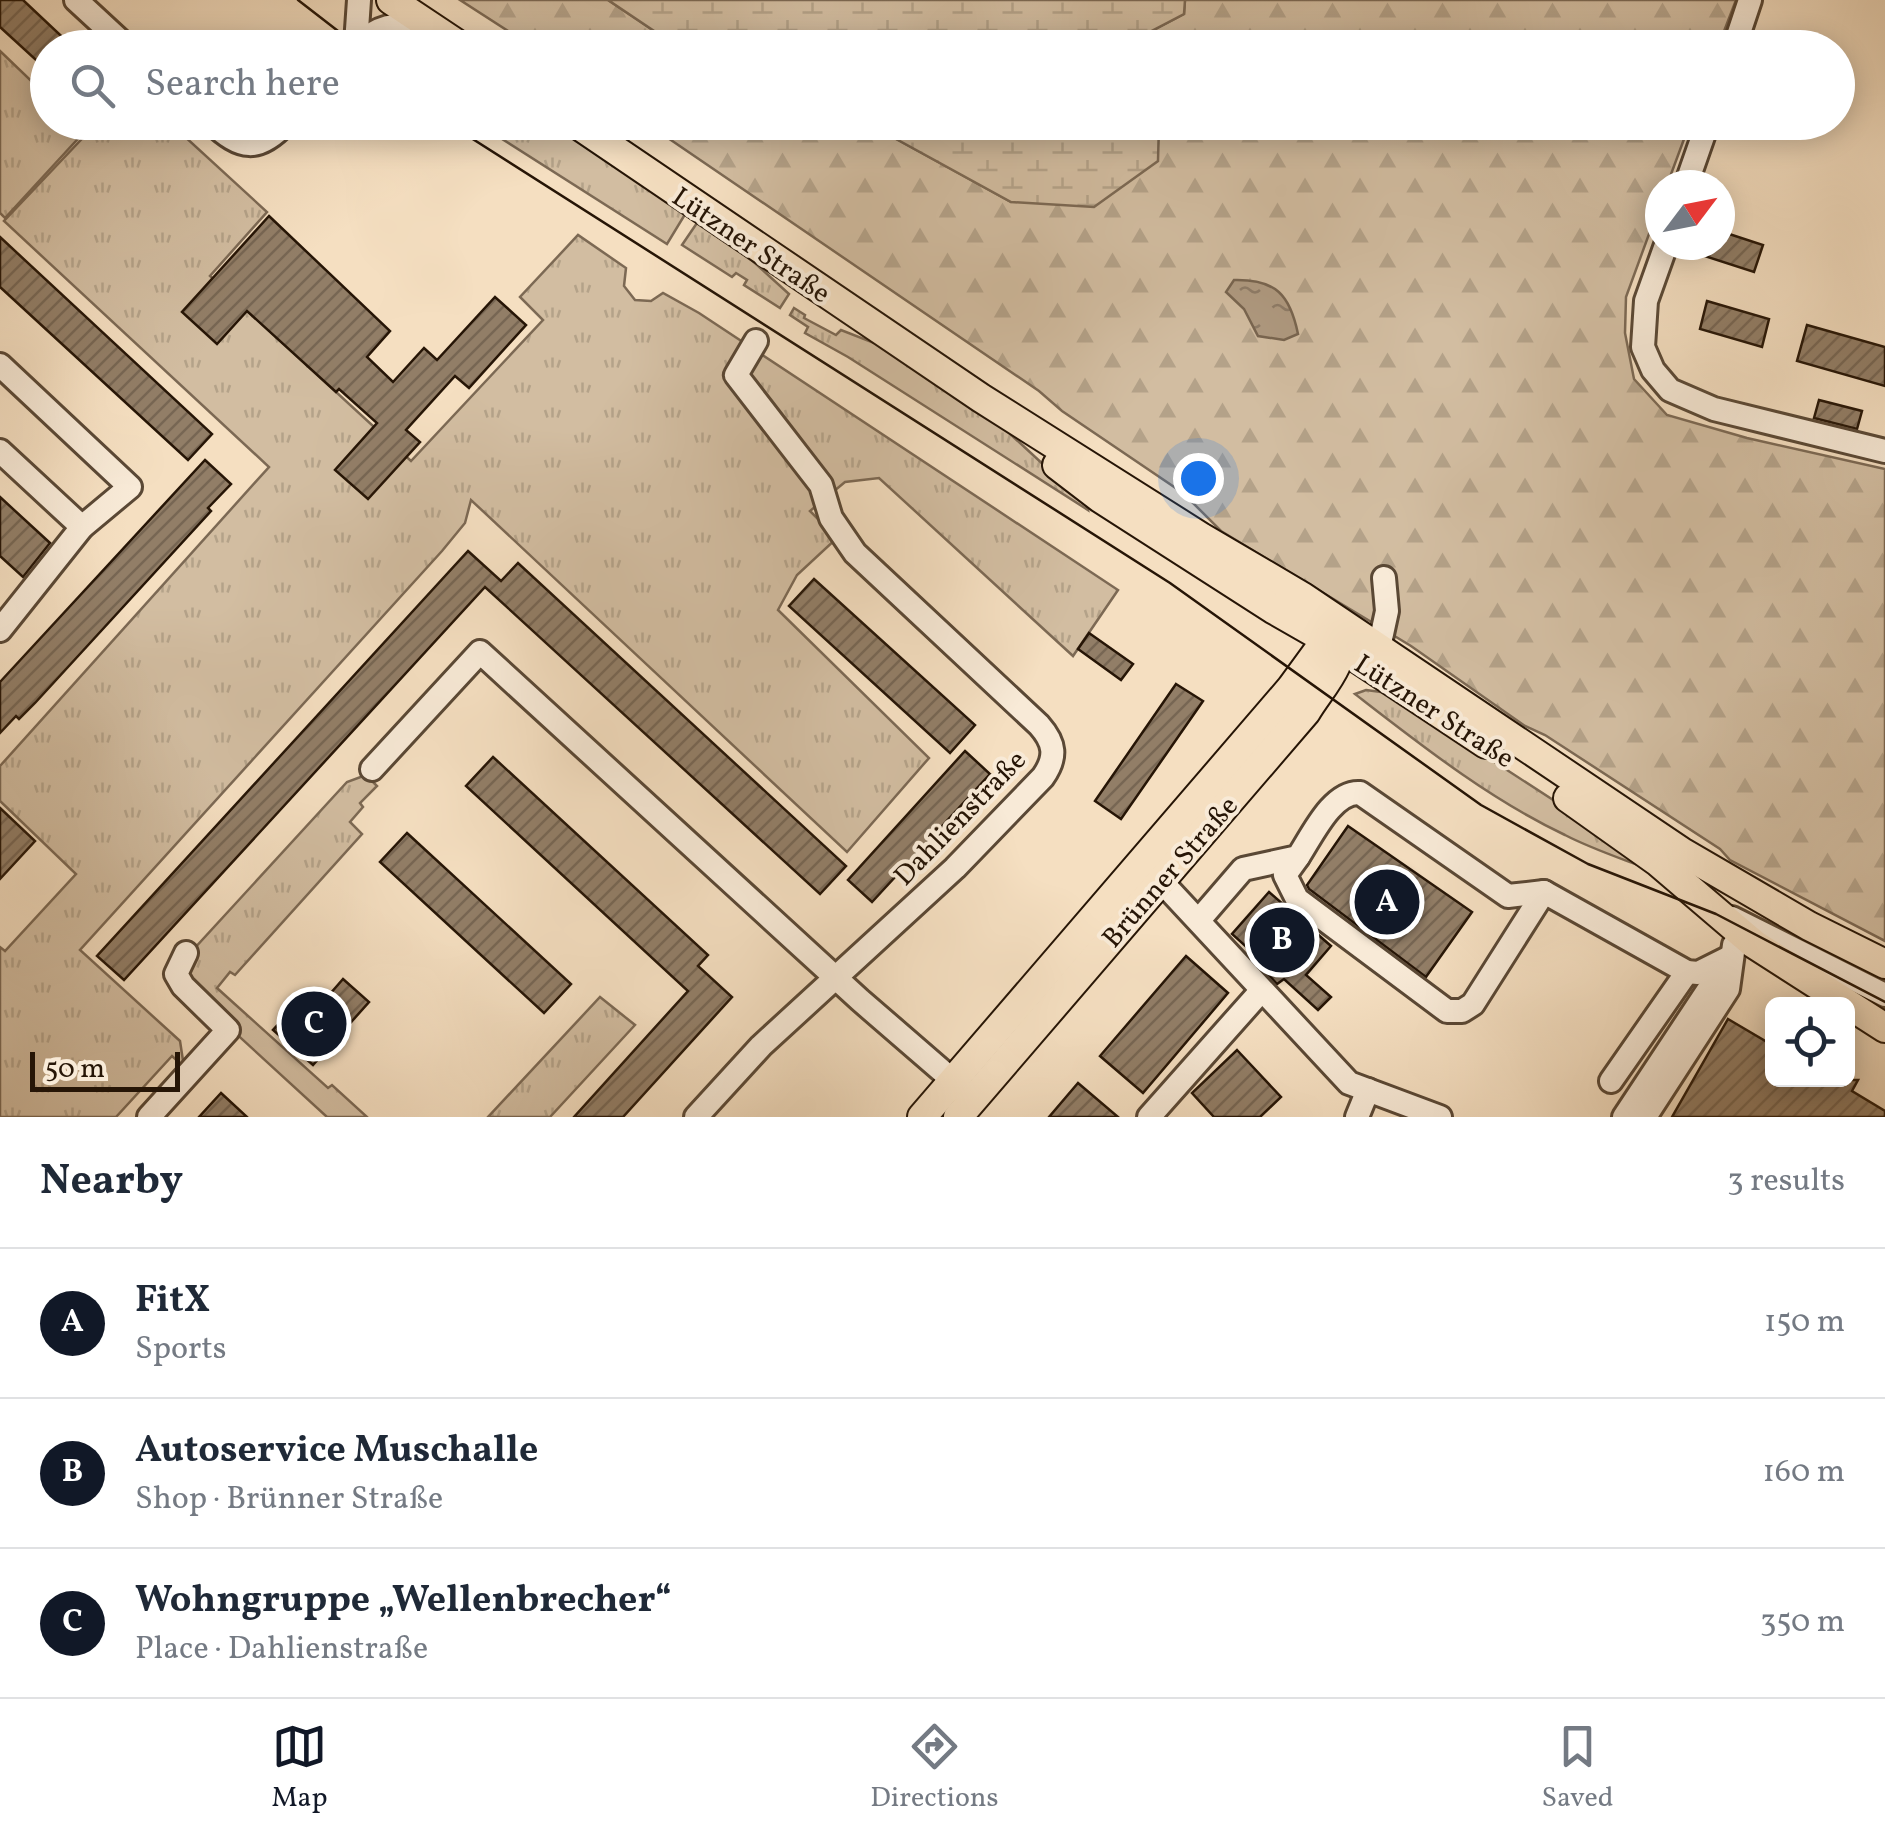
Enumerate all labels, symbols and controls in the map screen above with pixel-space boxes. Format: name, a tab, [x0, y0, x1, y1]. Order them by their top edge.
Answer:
search box	[30, 30, 1855, 140]
icon: search	[65, 58, 120, 113]
text: Search here	[145, 59, 340, 112]
north arrow	[1645, 170, 1735, 260]
street label: Lützner Straße	[664, 179, 838, 314]
your location	[1173, 453, 1224, 504]
street label: Lützner Straße	[1346, 646, 1521, 778]
street label: Dahlienstraße	[886, 742, 1036, 895]
street label: Brünner Straße	[1094, 788, 1248, 957]
pin: A	[1354, 864, 1420, 940]
pin: B	[1250, 902, 1314, 978]
pin: C	[282, 986, 346, 1062]
map controls	[1765, 997, 1855, 1087]
button: locate	[1765, 997, 1855, 1087]
scale bar	[30, 1047, 180, 1092]
text: 50 m	[45, 1050, 105, 1089]
text: Nearby	[40, 1153, 183, 1212]
text: 3 results	[1727, 1160, 1845, 1204]
text: FitX	[135, 1275, 210, 1328]
text: A	[61, 1301, 84, 1345]
text: 150 m	[1764, 1301, 1845, 1345]
text: Sports	[135, 1328, 226, 1372]
text: Autoservice Muschalle	[135, 1425, 538, 1478]
text: B	[62, 1451, 83, 1495]
text: 160 m	[1762, 1451, 1845, 1495]
text: Shop · Brünner Straße	[135, 1478, 443, 1522]
text: Wohngruppe „Wellenbrecher“	[135, 1575, 672, 1628]
text: C	[62, 1601, 83, 1645]
text: 350 m	[1760, 1601, 1845, 1645]
text: Place · Dahlienstraße	[135, 1628, 428, 1672]
tab: Map	[271, 1719, 327, 1818]
tab: Directions	[870, 1719, 999, 1818]
tab: Saved	[1541, 1719, 1614, 1818]

